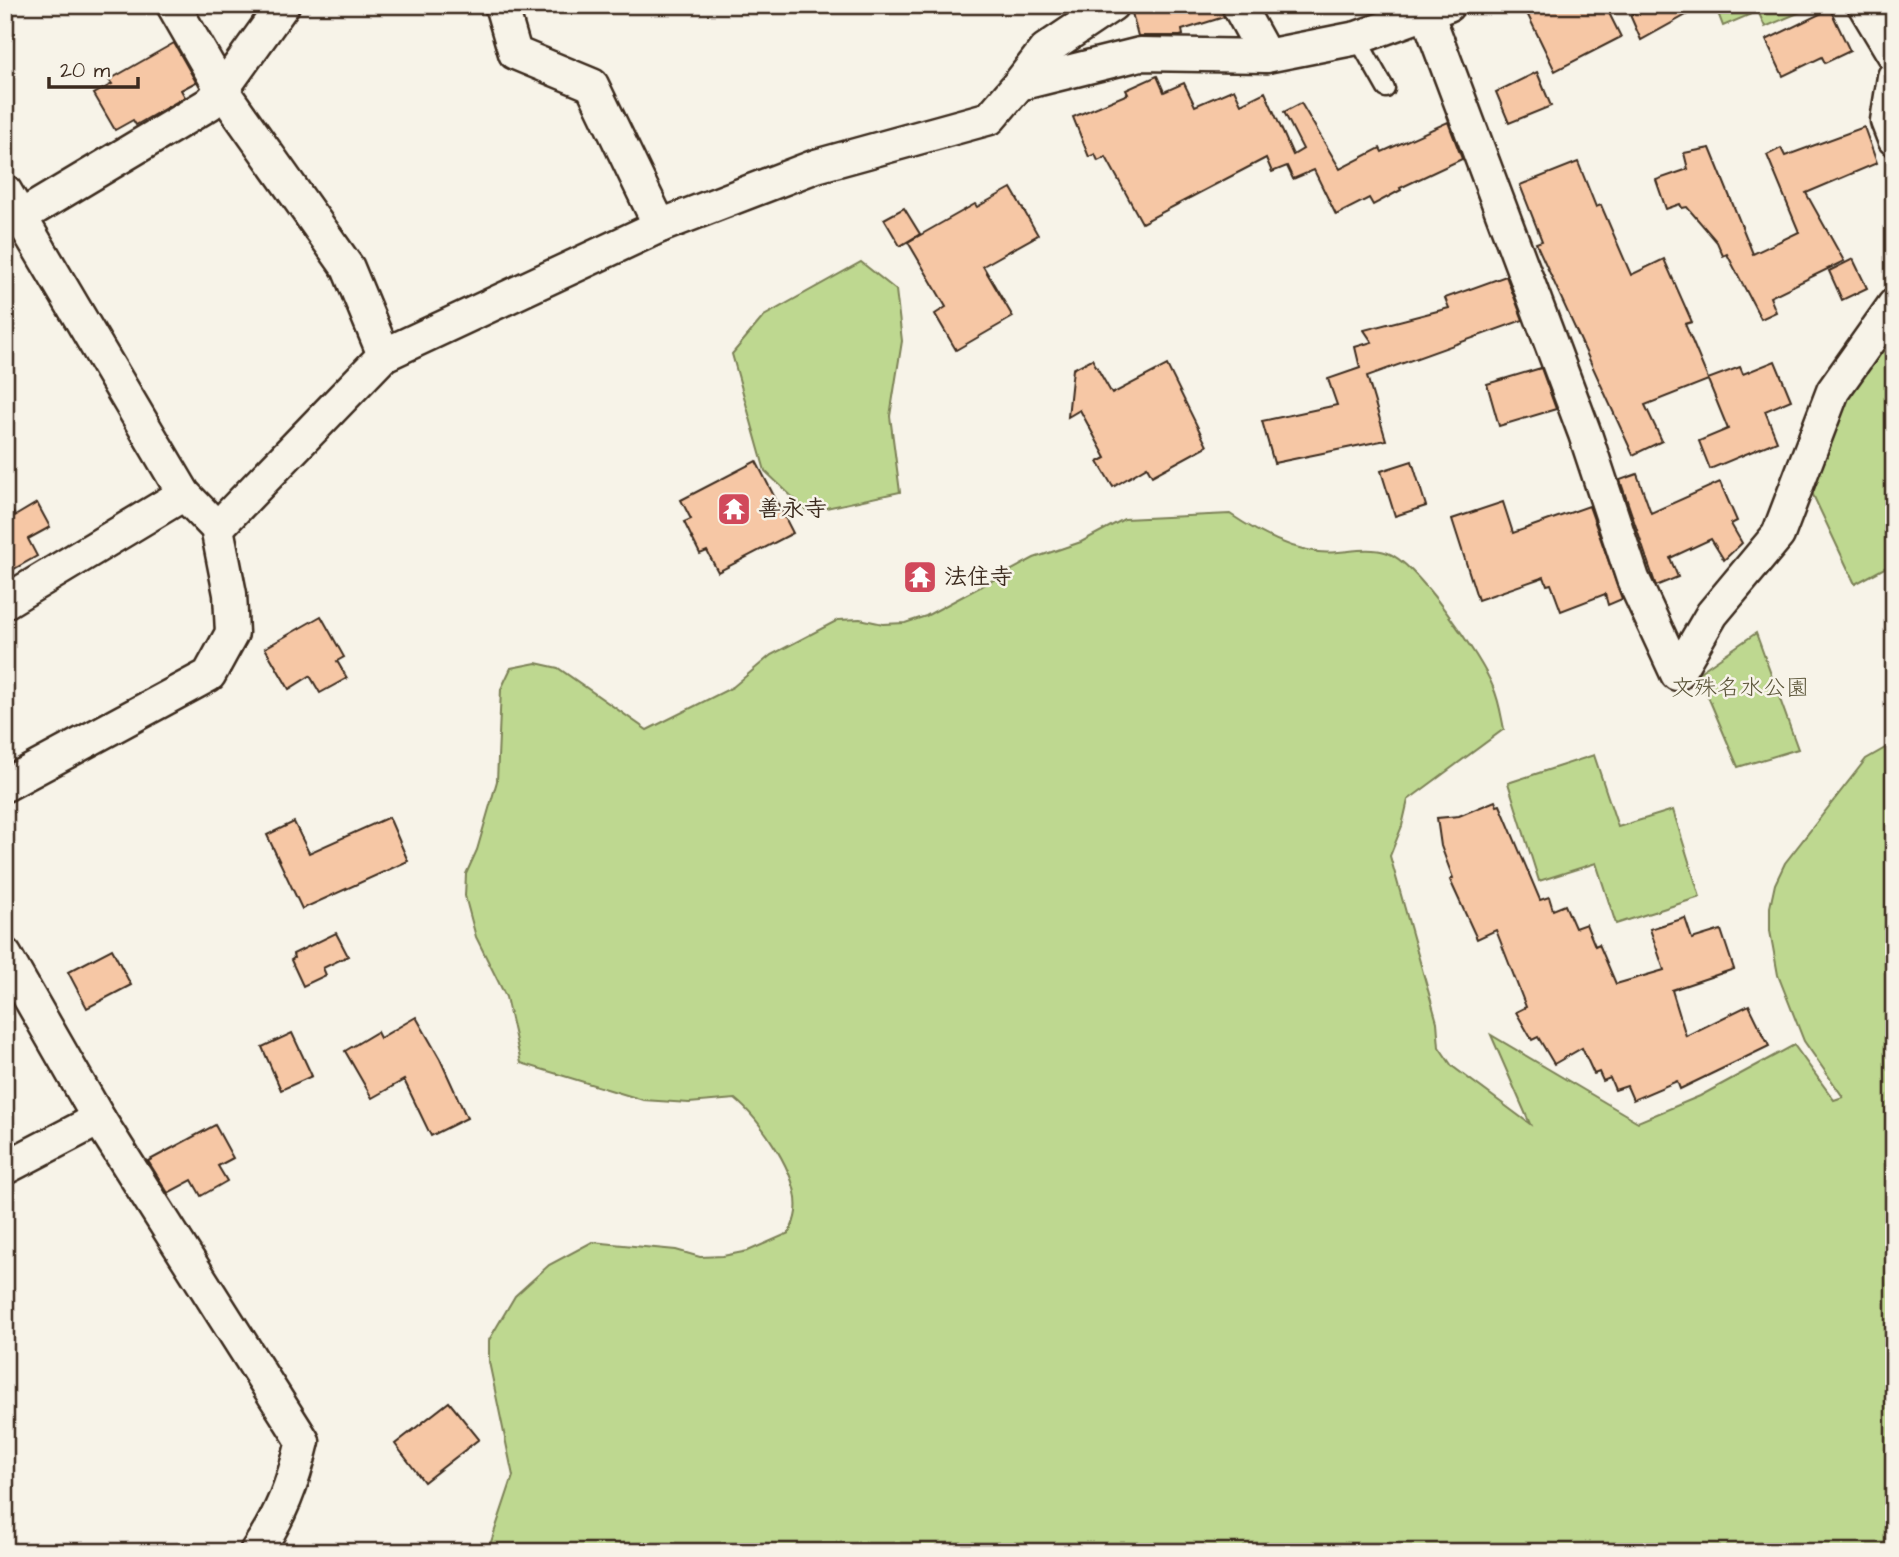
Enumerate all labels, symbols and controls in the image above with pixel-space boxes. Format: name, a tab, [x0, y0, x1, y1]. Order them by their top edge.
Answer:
scale bar	[49, 46, 138, 90]
text: 20 m	[60, 56, 111, 85]
temple icon: 善永寺	[715, 490, 753, 528]
place label: 善永寺	[758, 493, 827, 525]
temple icon: 法住寺	[901, 558, 939, 596]
place label: 法住寺	[944, 561, 1013, 593]
park label: 文殊名水公園	[1671, 672, 1809, 704]

